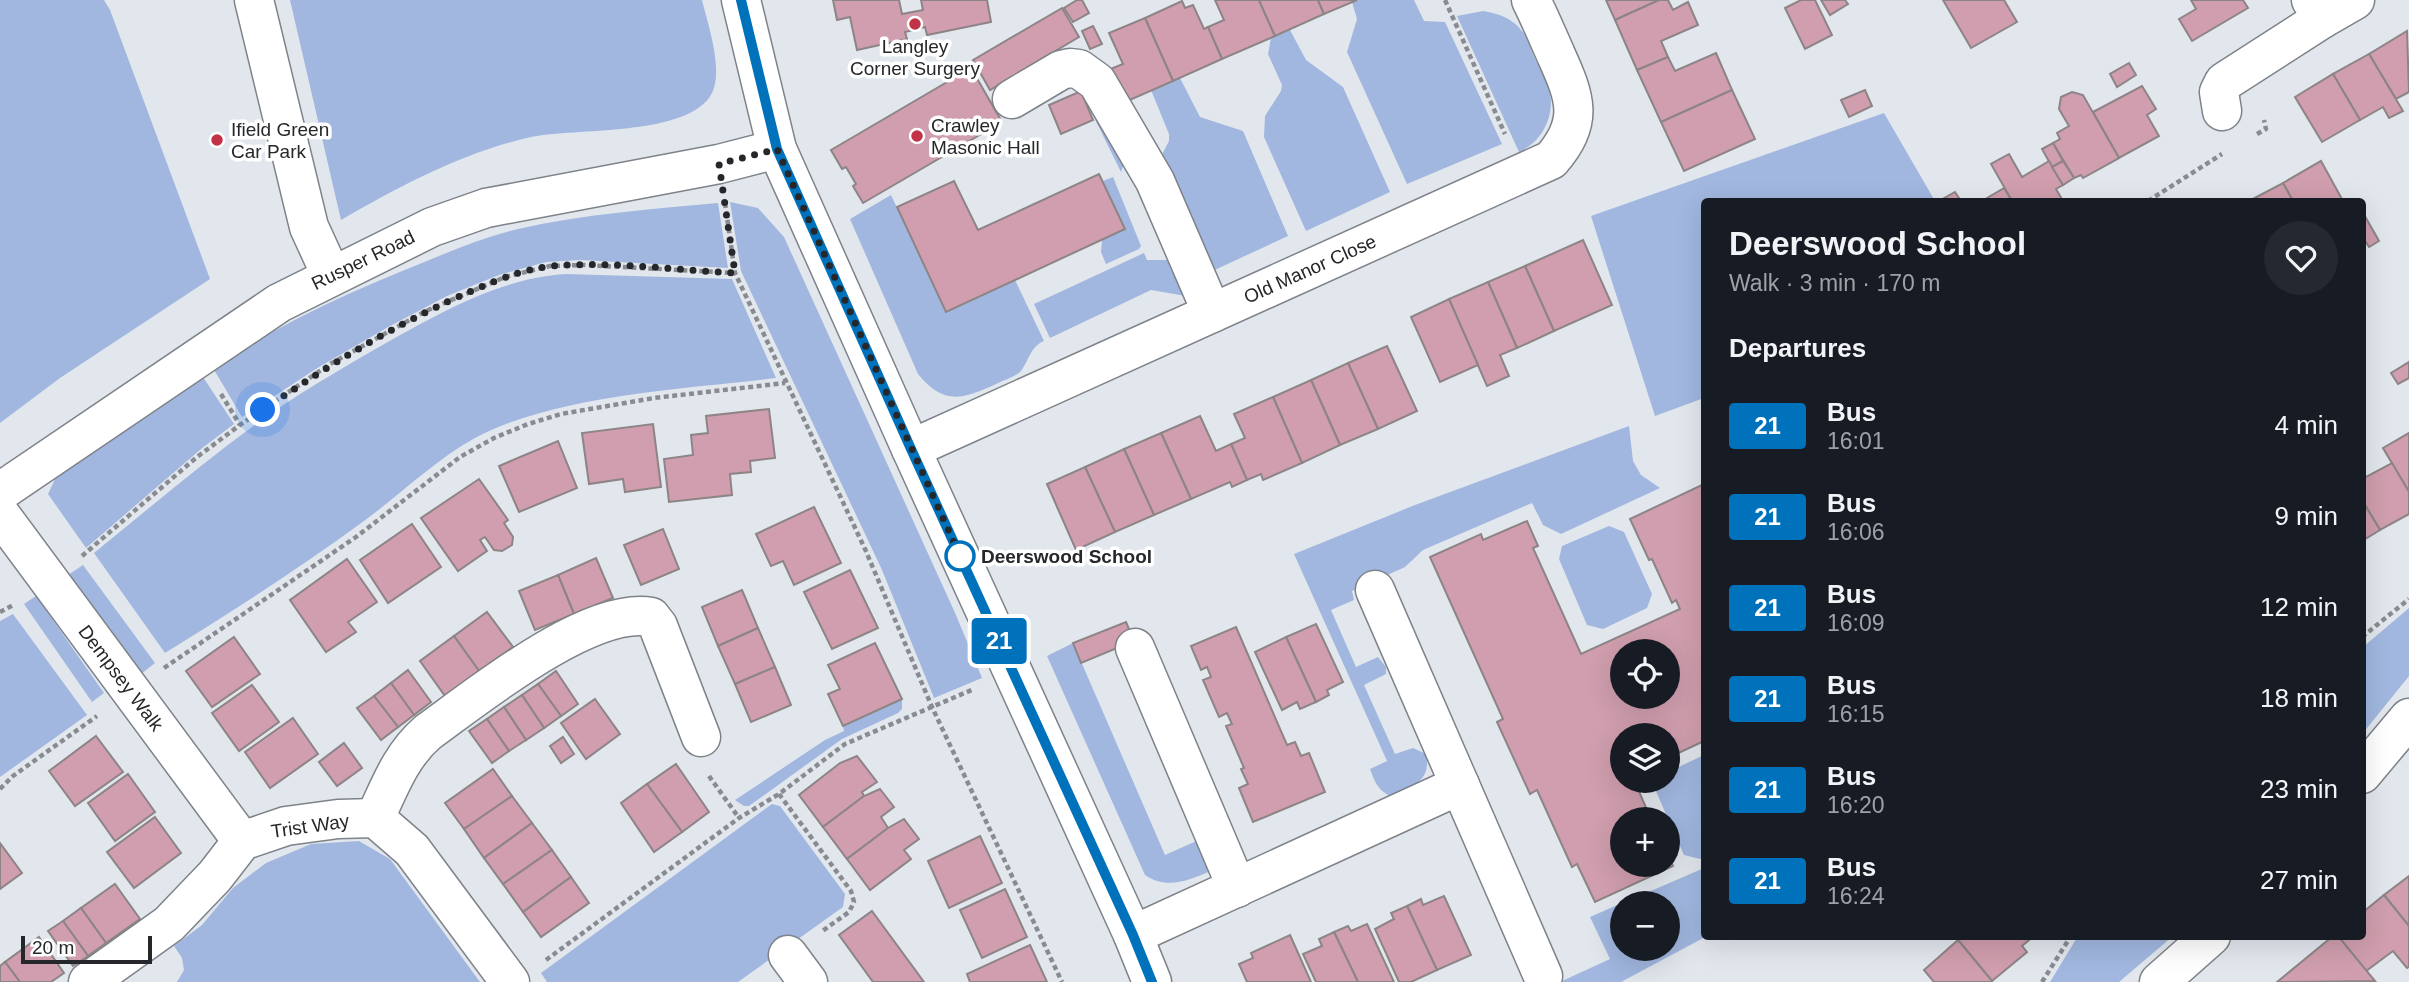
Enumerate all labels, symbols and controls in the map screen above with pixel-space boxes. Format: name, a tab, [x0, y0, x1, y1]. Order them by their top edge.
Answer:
marker: Langley Corner Surgery	[907, 16, 923, 32]
place label: Langley Corner Surgery	[850, 36, 980, 79]
place label: Crawley Masonic Hall	[931, 115, 1040, 158]
place label: Ifield Green Car Park	[231, 119, 329, 162]
marker: Crawley Masonic Hall	[909, 128, 925, 144]
marker: Ifield Green Car Park	[209, 132, 225, 148]
button: heart	[2264, 221, 2338, 295]
text: Deerswood School	[1729, 225, 2026, 262]
street label: Rusper Road	[308, 226, 418, 294]
street label: Old Manor Close	[1241, 230, 1379, 308]
text: Walk · 3 min · 170 m	[1729, 270, 1940, 296]
text: Departures	[1729, 333, 1866, 363]
your location	[245, 392, 280, 427]
text: Bus	[1827, 397, 1876, 427]
text: 4 min	[2274, 410, 2338, 440]
text: 21	[1754, 412, 1781, 439]
text: 16:01	[1827, 428, 1885, 454]
text: Bus	[1827, 488, 1876, 518]
text: 9 min	[2274, 501, 2338, 531]
text: 21	[1754, 503, 1781, 530]
text: 16:06	[1827, 519, 1885, 545]
marker: Deerswood School	[945, 541, 975, 571]
place label: Deerswood School	[981, 546, 1152, 567]
text: Bus	[1827, 579, 1876, 609]
text: 12 min	[2260, 592, 2338, 622]
text: 21	[1754, 594, 1781, 621]
text: 16:09	[1827, 610, 1885, 636]
line badge: 21	[968, 618, 1030, 664]
street label: Dempsey Walk	[74, 621, 168, 735]
text: 21	[986, 627, 1012, 654]
map controls	[1610, 639, 1680, 961]
button: locate	[1610, 639, 1680, 709]
text: Bus	[1827, 670, 1876, 700]
text: 18 min	[2260, 683, 2338, 713]
text: 21	[1754, 685, 1781, 712]
text: 16:15	[1827, 701, 1885, 727]
button: layers	[1610, 723, 1680, 793]
text: Bus	[1827, 761, 1876, 791]
text: 23 min	[2260, 774, 2338, 804]
text: 21	[1754, 776, 1781, 803]
text: 16:20	[1827, 792, 1885, 818]
button: +	[1610, 807, 1680, 877]
street label: Trist Way	[270, 810, 351, 842]
text: Bus	[1827, 852, 1876, 882]
text: 27 min	[2260, 865, 2338, 895]
text: 21	[1754, 867, 1781, 894]
text: 16:24	[1827, 883, 1885, 909]
button: −	[1610, 891, 1680, 961]
scale bar	[21, 933, 152, 965]
text: 20 m	[32, 937, 74, 958]

